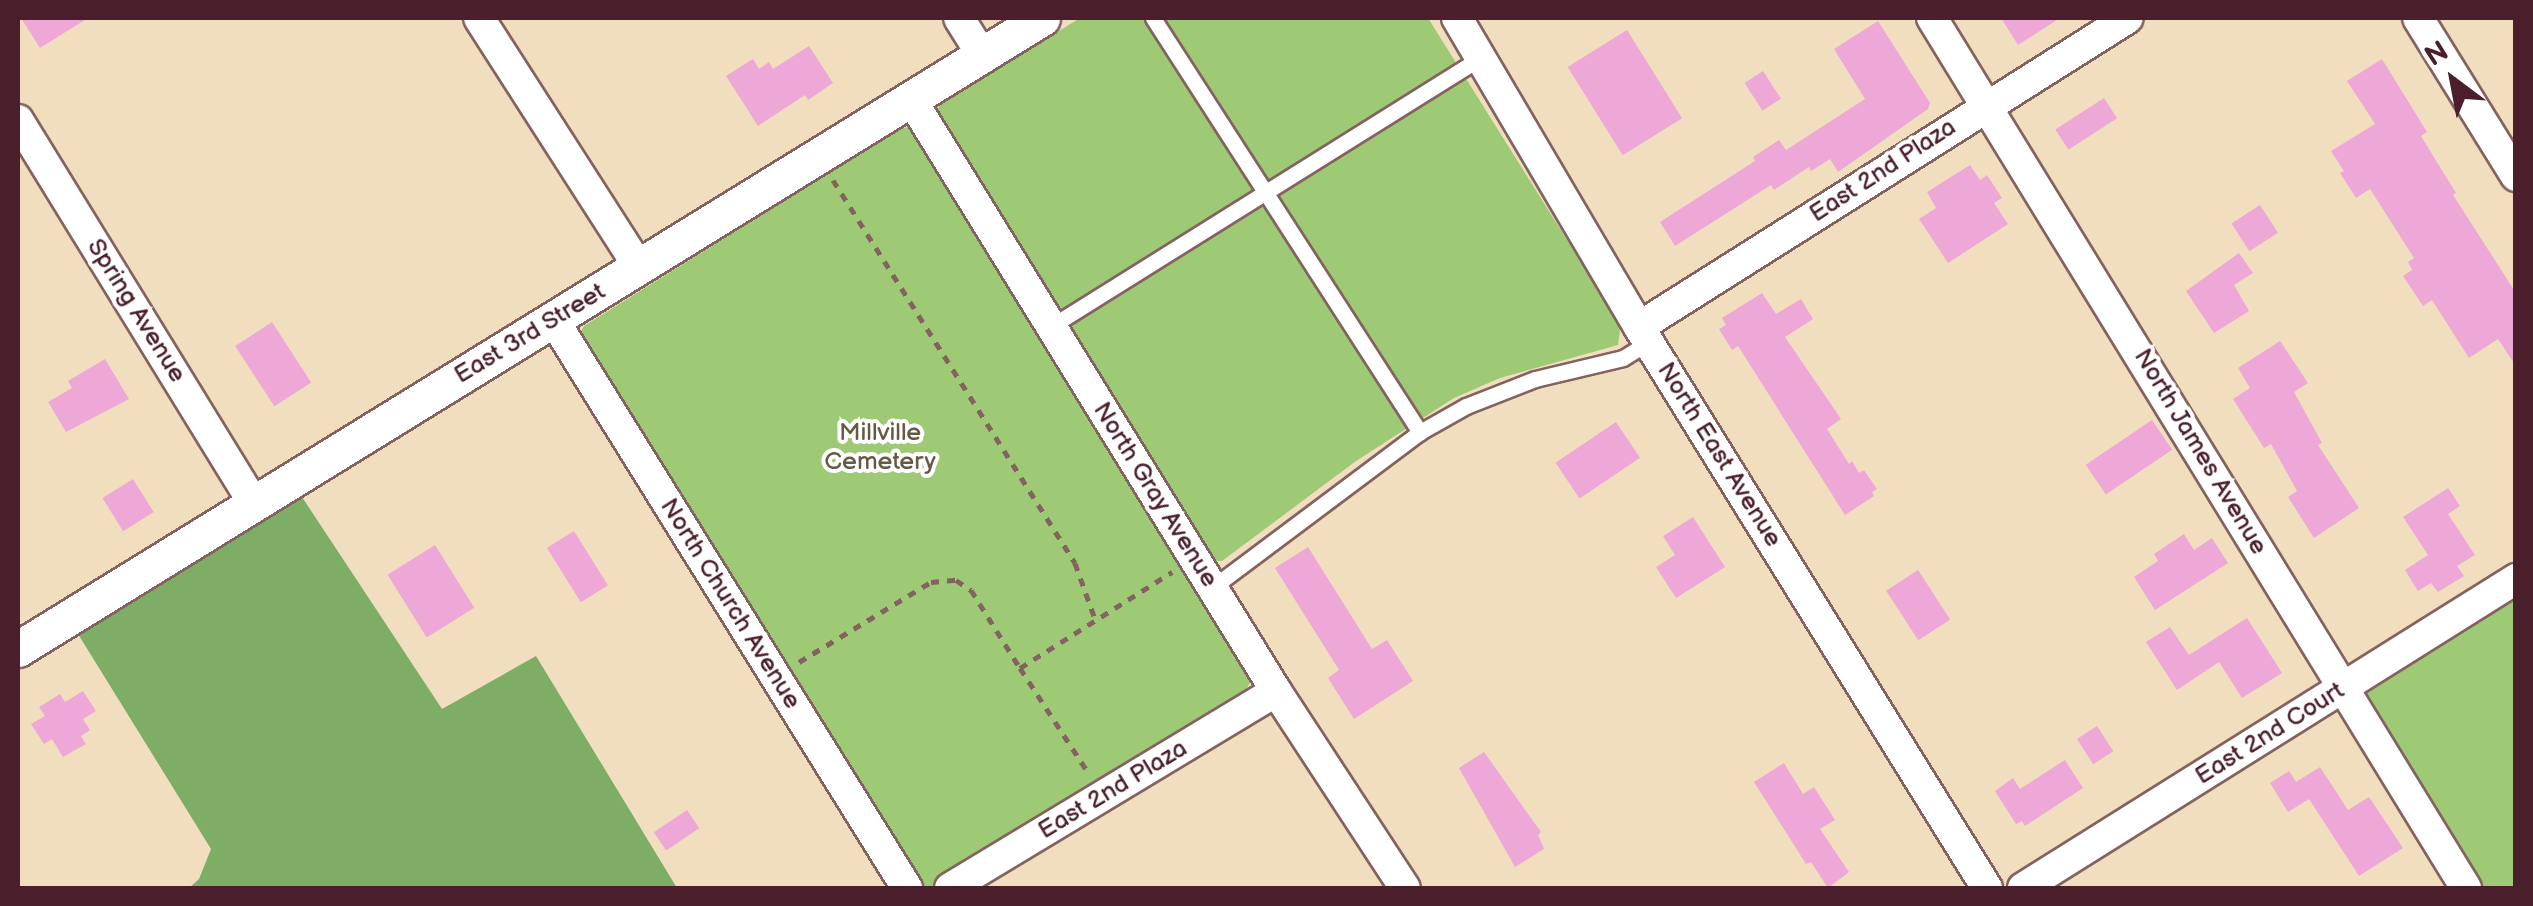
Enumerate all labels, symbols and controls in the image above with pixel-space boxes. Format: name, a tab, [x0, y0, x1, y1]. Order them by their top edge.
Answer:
north arrow	[2403, 30, 2503, 130]
text: N	[2419, 35, 2454, 74]
street label: East 2nd Plaza	[1804, 113, 1962, 229]
street label: Spring Avenue	[80, 234, 192, 388]
street label: East 3rd Street	[449, 277, 611, 391]
street label: North James Avenue	[2126, 343, 2274, 561]
street label: North East Avenue	[1650, 357, 1788, 553]
street label: North Gray Avenue	[1086, 396, 1224, 594]
park label: Millville Cemetery	[824, 419, 936, 478]
street label: North Church Avenue	[653, 493, 807, 715]
street label: East 2nd Court	[2190, 676, 2350, 792]
street label: East 2nd Plaza	[1033, 734, 1193, 846]

